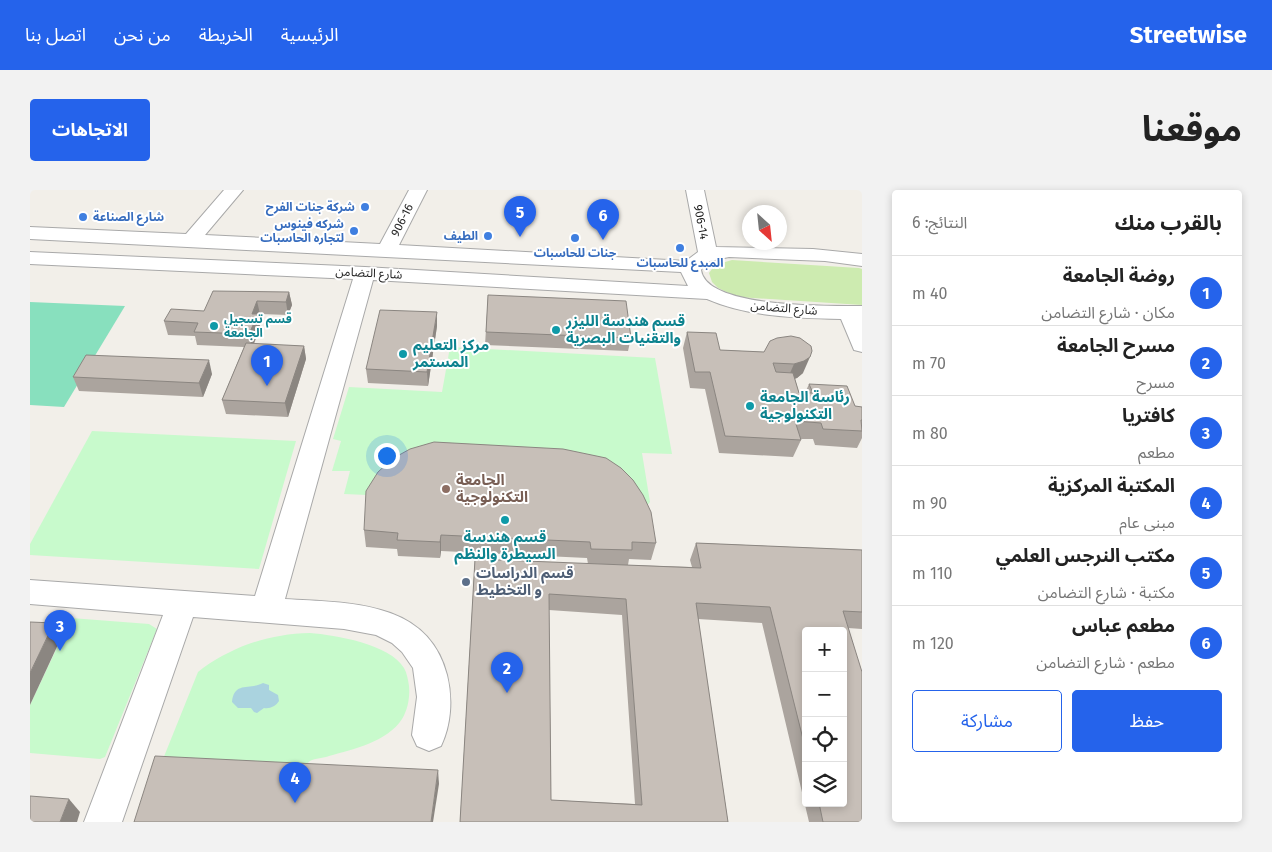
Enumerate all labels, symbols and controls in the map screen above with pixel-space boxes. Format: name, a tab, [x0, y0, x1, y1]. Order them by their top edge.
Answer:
text: Streetwise	[1130, 21, 1247, 49]
text: اتصل بنا	[25, 24, 86, 46]
text: من نحن	[114, 24, 171, 46]
text: الخريطة	[199, 24, 253, 46]
text: الرئيسية	[281, 24, 339, 46]
button: الاتجاهات	[30, 99, 150, 161]
text: موقعنا	[1142, 108, 1242, 150]
pin: 5	[504, 196, 536, 237]
pin: 6	[587, 199, 619, 240]
place label: شركة جنات الفرح	[266, 200, 355, 216]
marker: شركة جنات الفرح	[359, 201, 371, 213]
street label: 906-16	[388, 201, 416, 239]
street label: 906-14	[691, 204, 711, 241]
north arrow	[742, 205, 787, 250]
place label: شارع الصناعة	[93, 210, 164, 226]
text: بالقرب منك	[1115, 210, 1222, 236]
marker: شارع الصناعة	[77, 211, 89, 223]
text: النتائج: 6	[912, 213, 967, 232]
place label: شركه فينوس لتجاره الحاسبات	[260, 217, 344, 245]
marker: شركه فينوس لتجاره الحاسبات	[348, 225, 360, 237]
place label: الطيف	[444, 229, 478, 243]
marker: الطيف	[482, 230, 494, 242]
marker: جنات للحاسبات	[569, 232, 581, 244]
marker: المبدع للحاسبات	[674, 242, 686, 254]
place label: جنات للحاسبات	[534, 246, 617, 260]
place label: المبدع للحاسبات	[637, 256, 723, 272]
street label: شارع التضامن	[335, 264, 403, 284]
text: روضة الجامعة	[1063, 264, 1175, 287]
text: 40 m	[912, 284, 947, 303]
text: 1	[1202, 284, 1210, 303]
street label: شارع التضامن	[750, 298, 818, 320]
text: مكان · شارع التضامن	[1041, 303, 1175, 322]
place label: قسم تسجيل الجامعة	[224, 312, 292, 340]
place label: قسم هندسة الليزر والتقنيات البصرية	[565, 312, 685, 347]
marker: قسم تسجيل الجامعة	[208, 320, 220, 332]
marker: قسم هندسة الليزر والتقنيات البصرية	[550, 324, 562, 336]
text: مسرح الجامعة	[1057, 334, 1175, 357]
place label: مركز التعليم المستمر	[412, 336, 489, 371]
pin: 1	[251, 345, 283, 386]
marker: مركز التعليم المستمر	[397, 348, 409, 360]
text: 70 m	[912, 354, 946, 373]
text: 2	[1202, 354, 1210, 373]
text: مسرح	[1136, 373, 1175, 392]
place label: رئاسة الجامعة التكنولوجية	[760, 388, 850, 423]
marker: رئاسة الجامعة التكنولوجية	[744, 400, 756, 412]
text: كافتريا	[1122, 404, 1175, 427]
text: 80 m	[912, 424, 948, 443]
text: 3	[1202, 424, 1210, 443]
your location	[374, 443, 400, 469]
text: مطعم	[1138, 443, 1175, 462]
place label: الجامعة التكنولوجية	[456, 471, 528, 506]
text: المكتبة المركزية	[1048, 474, 1175, 497]
marker: الجامعة التكنولوجية	[440, 483, 452, 495]
text: 90 m	[912, 494, 947, 513]
text: 4	[1201, 494, 1211, 513]
text: مبنى عام	[1119, 513, 1175, 532]
marker: قسم هندسة السيطرة والنظم	[499, 514, 511, 526]
place label: قسم هندسة السيطرة والنظم	[454, 528, 556, 565]
text: مكتب النرجس العلمي	[996, 544, 1175, 567]
place label: قسم الدراسات و التخطيط	[476, 564, 574, 599]
text: 110 m	[912, 564, 953, 583]
text: 5	[1202, 564, 1210, 583]
marker: قسم الدراسات و التخطيط	[460, 576, 472, 588]
text: مكتبة · شارع التضامن	[1038, 583, 1175, 602]
pin: 3	[44, 610, 76, 651]
text: مطعم عباس	[1072, 614, 1175, 637]
map controls	[802, 627, 847, 807]
button: +	[802, 627, 847, 672]
text: 120 m	[912, 634, 954, 653]
text: 6	[1201, 634, 1211, 653]
pin: 2	[491, 652, 523, 693]
text: مطعم · شارع التضامن	[1036, 653, 1175, 672]
button: −	[802, 672, 847, 717]
button: مشاركة	[912, 690, 1062, 752]
button: حفظ	[1072, 690, 1222, 752]
button: locate	[802, 717, 847, 762]
pin: 4	[279, 762, 311, 803]
button: layers	[802, 762, 847, 807]

